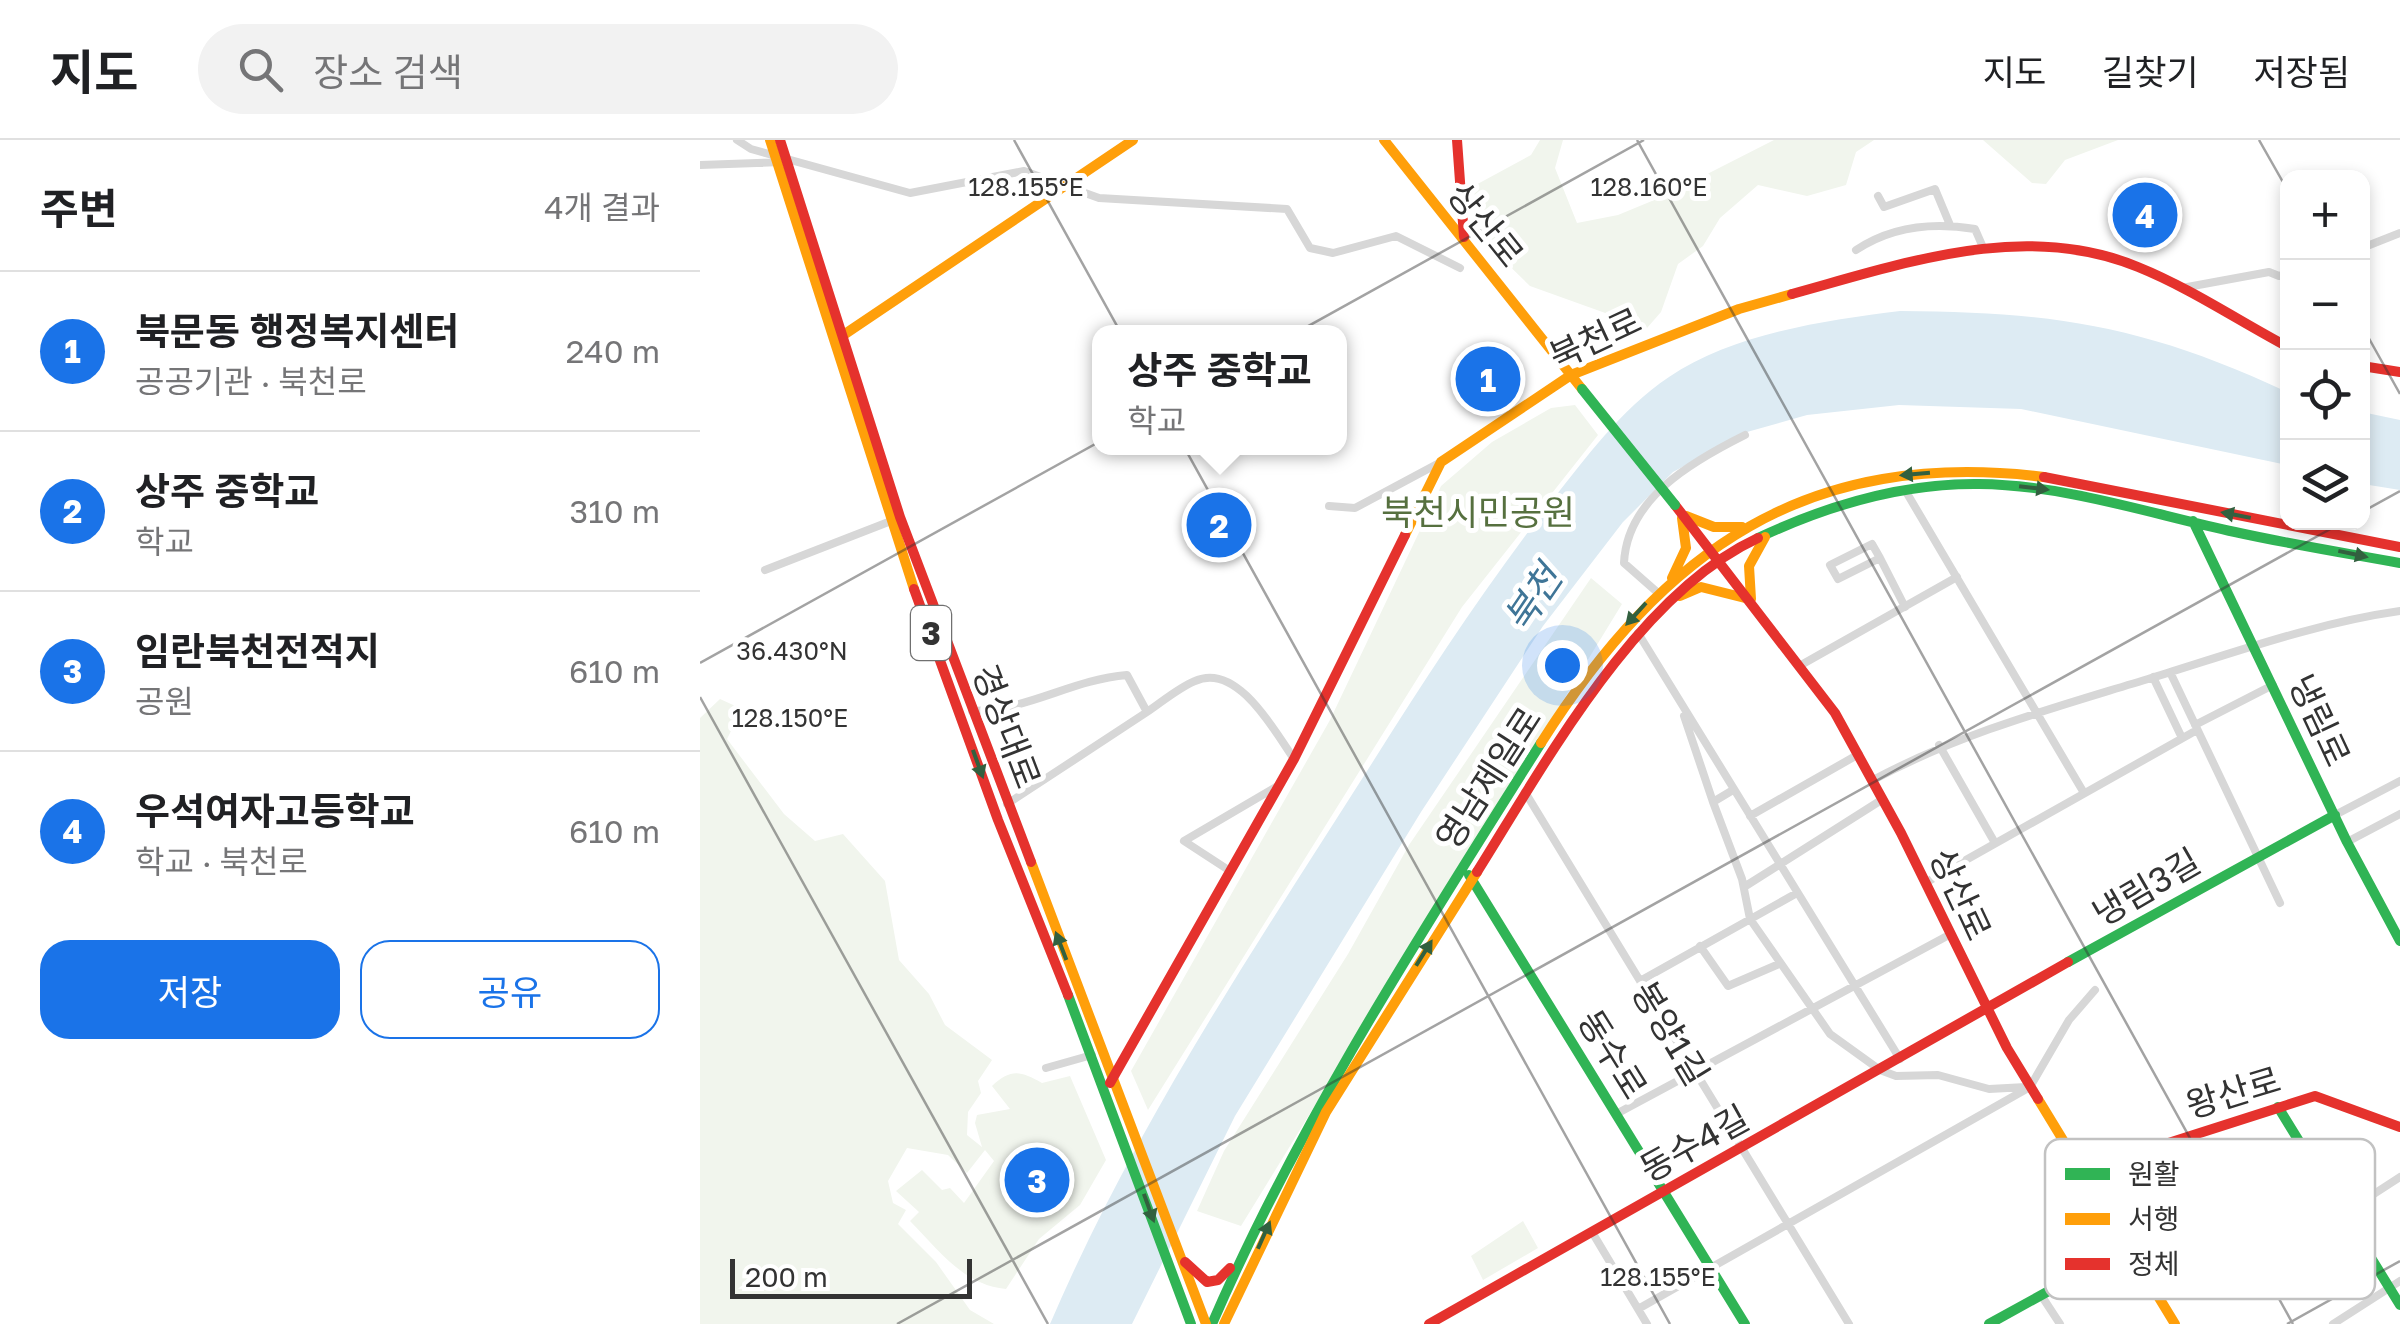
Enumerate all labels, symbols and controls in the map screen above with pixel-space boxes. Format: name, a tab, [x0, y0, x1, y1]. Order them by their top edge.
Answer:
search box	[198, 24, 898, 114]
icon: search	[233, 42, 288, 97]
text: 지도	[50, 43, 138, 101]
text: 장소 검색	[313, 49, 463, 94]
text: 지도	[1982, 51, 2047, 93]
text: 길찾기	[2102, 51, 2198, 93]
text: 저장됨	[2253, 51, 2350, 93]
map controls	[2280, 170, 2370, 530]
button: +	[2280, 170, 2370, 260]
text: 128.155°E	[968, 171, 1084, 202]
text: 128.160°E	[1590, 171, 1708, 202]
street label: 상산로	[1439, 173, 1533, 275]
pin: 4	[2112, 178, 2178, 252]
text: 주변	[40, 183, 117, 233]
text: 4개 결과	[544, 188, 660, 226]
button: −	[2280, 260, 2370, 350]
street label: 북천로	[1542, 299, 1648, 377]
text: 북문동 행정복지센터	[135, 308, 459, 353]
popup	[1092, 325, 1347, 455]
text: 1	[64, 332, 81, 370]
text: 240 m	[566, 332, 660, 370]
pin: 1	[1456, 342, 1520, 416]
text: 상주 중학교	[1127, 347, 1312, 392]
button: locate	[2280, 350, 2370, 440]
text: 공공기관 · 북천로	[135, 362, 367, 400]
text: 학교	[1127, 401, 1186, 439]
button: layers	[2280, 440, 2370, 530]
one-way arrow	[1899, 466, 1931, 482]
text: 상주 중학교	[135, 468, 319, 513]
one-way arrow	[2019, 481, 2051, 497]
pin: 2	[1186, 488, 1252, 562]
park label: 북천시민공원	[1381, 491, 1575, 533]
text: 2	[63, 492, 82, 530]
text: 310 m	[570, 492, 660, 530]
one-way arrow	[2220, 507, 2251, 523]
text: 학교	[135, 522, 194, 560]
one-way arrow	[2337, 547, 2368, 562]
water label: 북천	[1494, 553, 1572, 640]
one-way arrow	[1625, 602, 1648, 626]
road number: 3	[911, 606, 951, 660]
text: 임란북천전적지	[135, 628, 380, 673]
text: 36.430°N	[736, 635, 848, 666]
your location	[1537, 640, 1588, 691]
text: 3	[63, 652, 82, 690]
text: 610 m	[569, 652, 660, 690]
street label: 경상대로	[964, 658, 1050, 794]
street label: 냉림로	[2281, 667, 2359, 773]
text: 공원	[135, 682, 194, 720]
street label: 영남제일로	[1427, 699, 1549, 857]
text: 128.150°E	[732, 702, 848, 733]
one-way arrow	[971, 749, 986, 779]
text: 우석여자고등학교	[135, 788, 415, 833]
text: 4	[62, 812, 83, 850]
text: 610 m	[569, 812, 660, 850]
street label: 냉림3길	[2085, 840, 2207, 934]
street label: 상산로	[1922, 841, 2000, 947]
text: 학교 · 북천로	[135, 842, 308, 880]
one-way arrow	[1053, 931, 1069, 961]
one-way arrow	[1415, 939, 1433, 967]
button: 저장	[40, 940, 340, 1039]
button: 공유	[360, 940, 660, 1039]
street label: 봉양1길	[1624, 974, 1718, 1092]
street label: 동수로	[1570, 1002, 1656, 1106]
street label: 왕산로	[2181, 1058, 2285, 1126]
street label: 동수4길	[1632, 1096, 1756, 1190]
legend	[2045, 1139, 2375, 1299]
pin: 3	[1004, 1142, 1070, 1218]
text: 원활	[2128, 1157, 2180, 1190]
one-way arrow	[1142, 1194, 1157, 1224]
text: 서행	[2128, 1202, 2180, 1235]
one-way arrow	[1256, 1220, 1272, 1250]
text: 정체	[2128, 1247, 2180, 1280]
scale bar	[730, 1254, 972, 1298]
text: 200 m	[745, 1260, 828, 1293]
text: 128.155°E	[1600, 1261, 1716, 1292]

